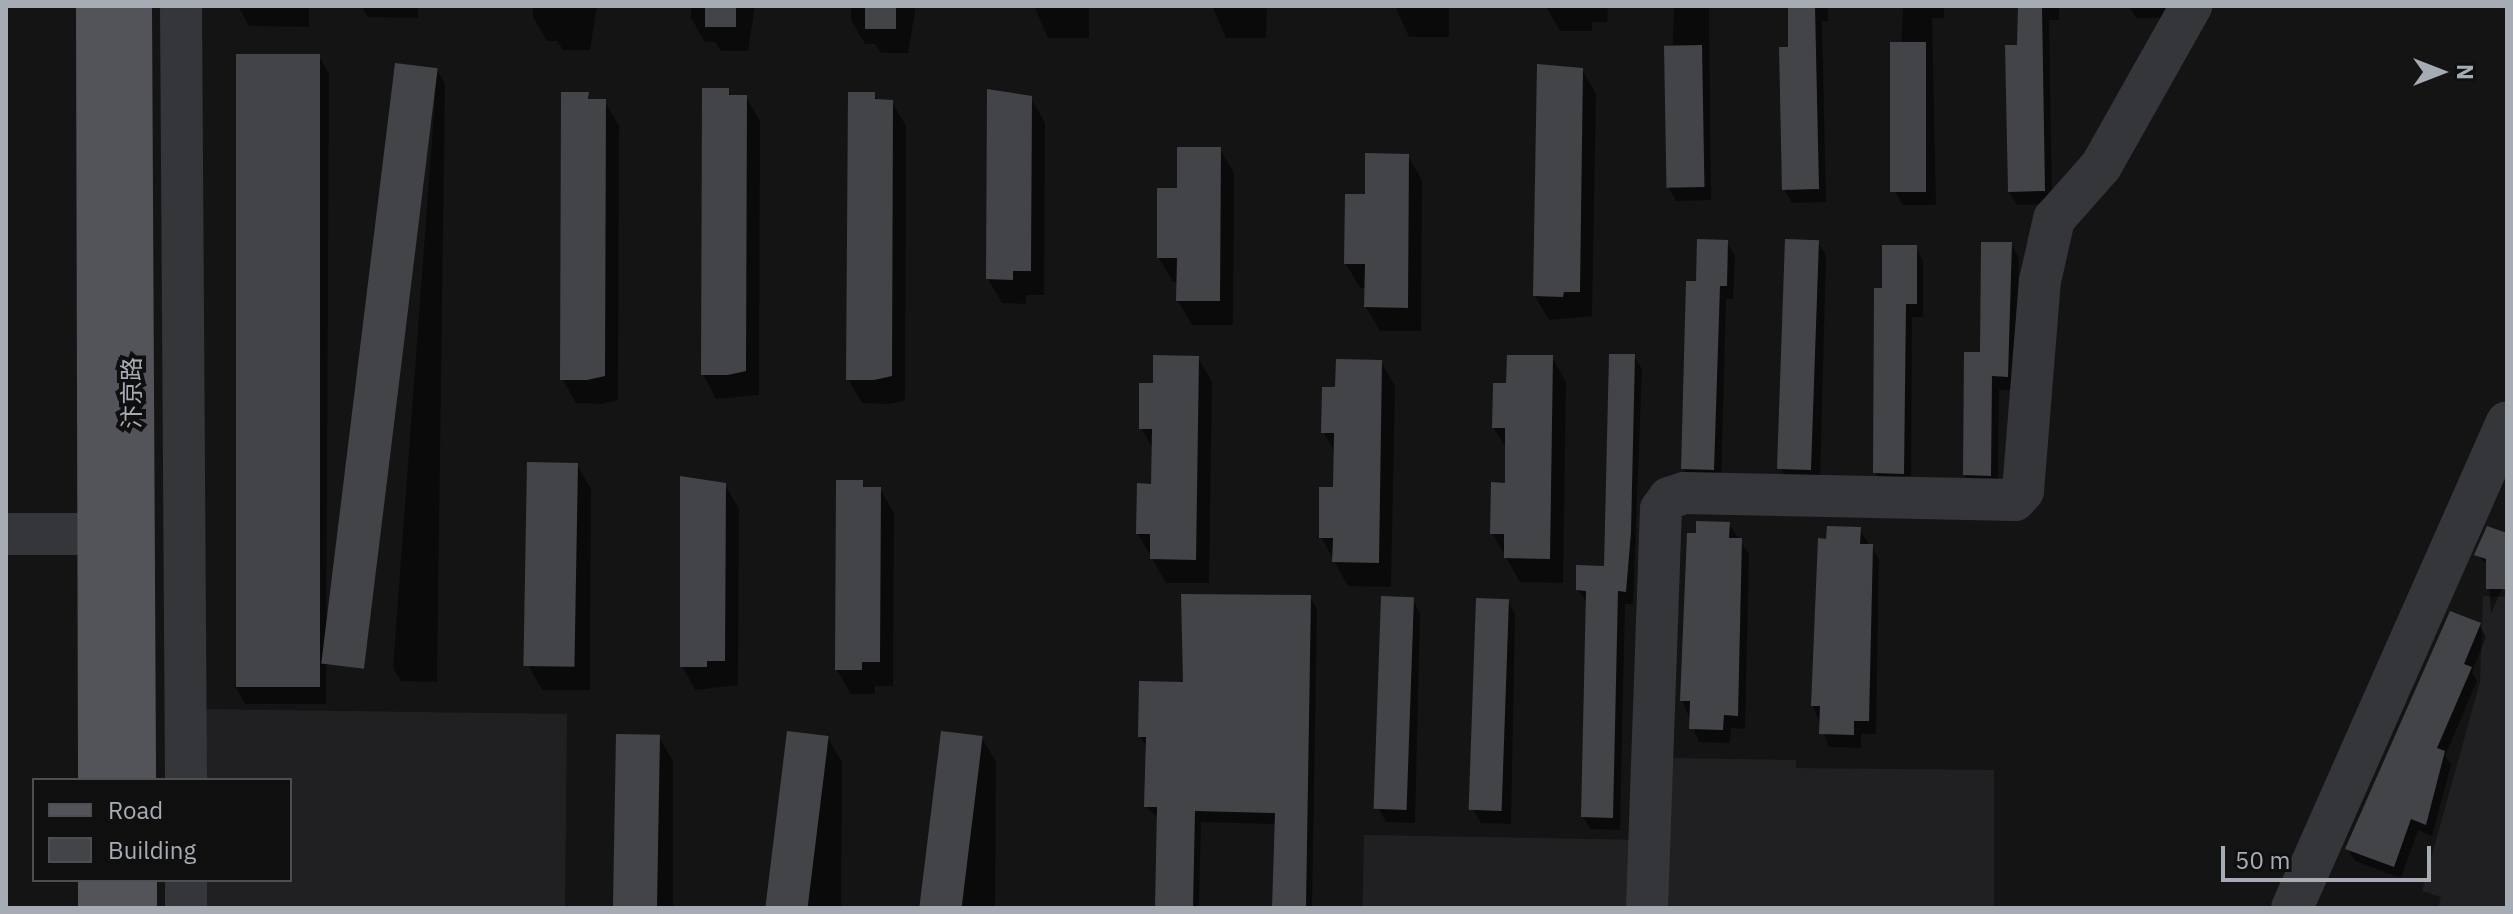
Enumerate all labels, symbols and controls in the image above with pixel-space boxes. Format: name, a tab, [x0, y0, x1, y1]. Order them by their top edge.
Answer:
north arrow	[2401, 32, 2481, 112]
text: N	[2451, 64, 2480, 80]
street label: 汴京路	[118, 357, 146, 429]
legend	[32, 778, 292, 882]
text: Road	[108, 794, 163, 826]
scale bar	[2225, 830, 2435, 880]
text: Building	[108, 834, 196, 866]
text: 50 m	[2235, 844, 2290, 876]

